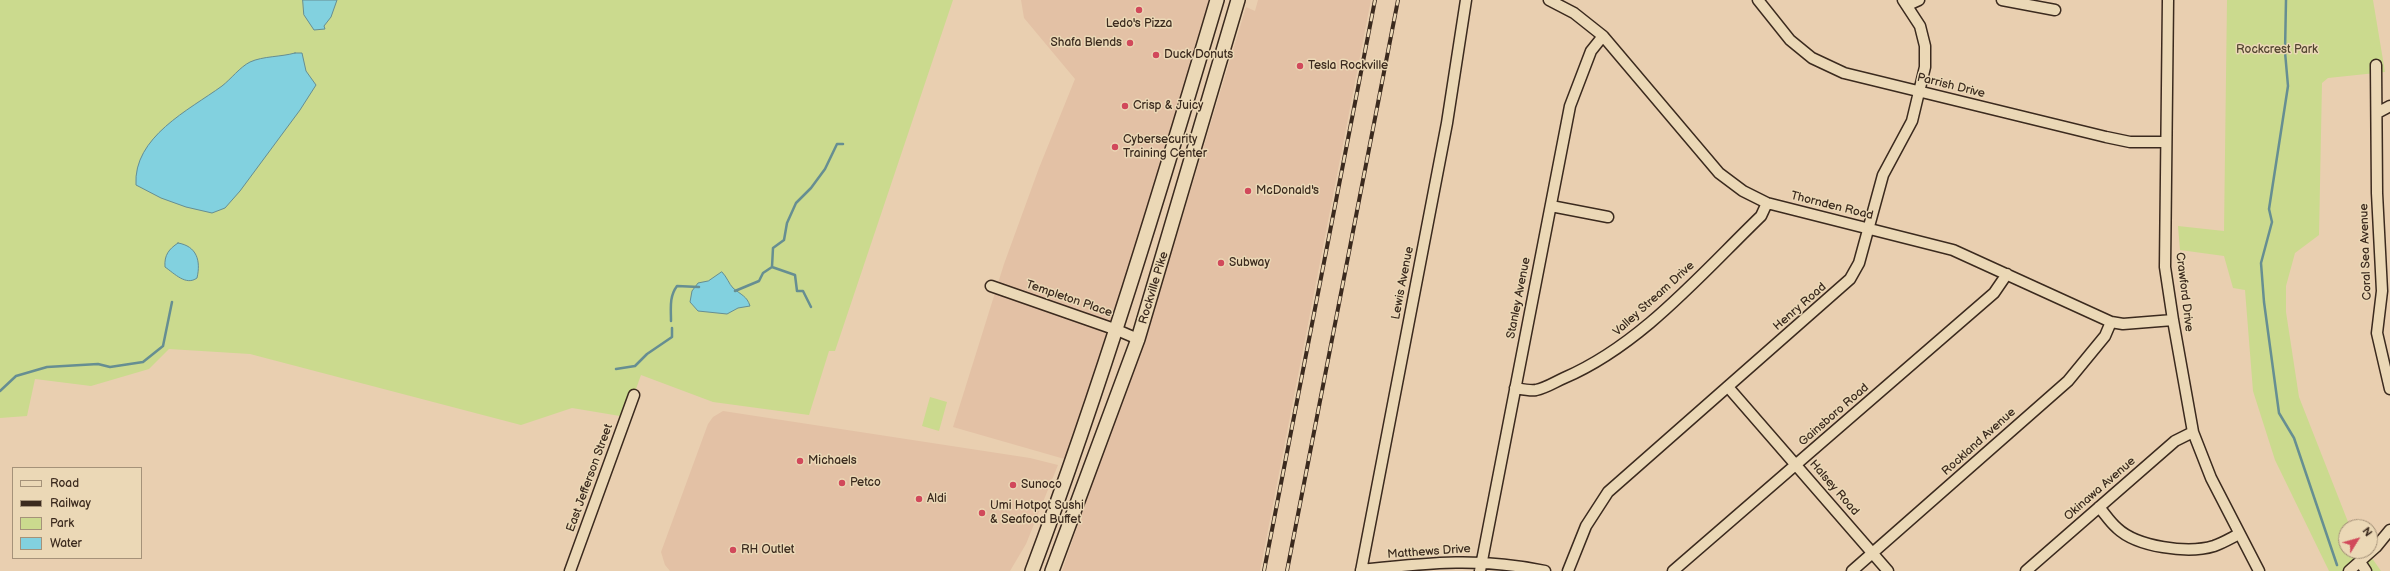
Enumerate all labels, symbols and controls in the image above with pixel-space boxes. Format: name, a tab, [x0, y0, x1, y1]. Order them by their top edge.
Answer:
marker: Ledo's Pizza	[1134, 5, 1144, 15]
place label: Ledo's Pizza	[1106, 17, 1172, 31]
place label: Shafa Blends	[1051, 36, 1122, 50]
marker: Shafa Blends	[1125, 38, 1135, 48]
park label: Rockcrest Park	[2236, 43, 2318, 57]
place label: Duck Donuts	[1164, 48, 1233, 62]
marker: Duck Donuts	[1151, 50, 1161, 60]
place label: Tesla Rockville	[1308, 59, 1388, 73]
marker: Tesla Rockville	[1295, 61, 1305, 71]
street label: Parrish Drive	[1916, 71, 1986, 101]
place label: Crisp & Juicy	[1133, 99, 1203, 113]
marker: Crisp & Juicy	[1120, 101, 1130, 111]
place label: Cybersecurity Training Center	[1123, 133, 1207, 161]
marker: Cybersecurity Training Center	[1110, 142, 1120, 152]
place label: McDonald's	[1256, 184, 1319, 198]
marker: McDonald's	[1243, 186, 1253, 196]
street label: Thornden Road	[1789, 189, 1875, 223]
street label: Coral Sea Avenue	[2357, 203, 2375, 301]
street label: Lewis Avenue	[1389, 245, 1417, 321]
street label: Rockville Pike	[1136, 250, 1172, 326]
street label: Crawford Drive	[2172, 251, 2196, 333]
place label: Subway	[1229, 256, 1270, 270]
street label: Stanley Avenue	[1504, 256, 1534, 340]
marker: Subway	[1216, 258, 1226, 268]
street label: Valley Stream Drive	[1610, 259, 1698, 339]
street label: Templeton Place	[1024, 278, 1114, 320]
street label: Henry Road	[1771, 280, 1829, 334]
street label: Gainsboro Road	[1796, 381, 1872, 449]
street label: Rockland Avenue	[1939, 405, 2019, 479]
street label: East Jefferson Street	[564, 422, 616, 534]
place label: Michaels	[808, 454, 857, 468]
street label: Okinawa Avenue	[2061, 454, 2139, 524]
marker: Michaels	[795, 456, 805, 466]
street label: Halsey Road	[1806, 457, 1862, 519]
legend	[12, 467, 142, 559]
text: Road	[50, 476, 79, 491]
place label: Petco	[850, 476, 881, 490]
marker: Petco	[837, 478, 847, 488]
place label: Sunoco	[1021, 478, 1062, 492]
marker: Sunoco	[1008, 480, 1018, 490]
place label: Aldi	[927, 492, 947, 506]
marker: Aldi	[914, 494, 924, 504]
text: Railway	[50, 496, 91, 511]
place label: Umi Hotpot Sushi & Seafood Buffet	[990, 499, 1084, 527]
marker: Umi Hotpot Sushi & Seafood Buffet	[977, 508, 987, 518]
text: Park	[50, 516, 74, 531]
north arrow	[2338, 519, 2378, 559]
text: N	[2360, 525, 2375, 539]
text: Water	[50, 536, 82, 551]
street label: Matthews Drive	[1387, 542, 1471, 562]
place label: RH Outlet	[741, 543, 794, 557]
marker: RH Outlet	[728, 545, 738, 555]

